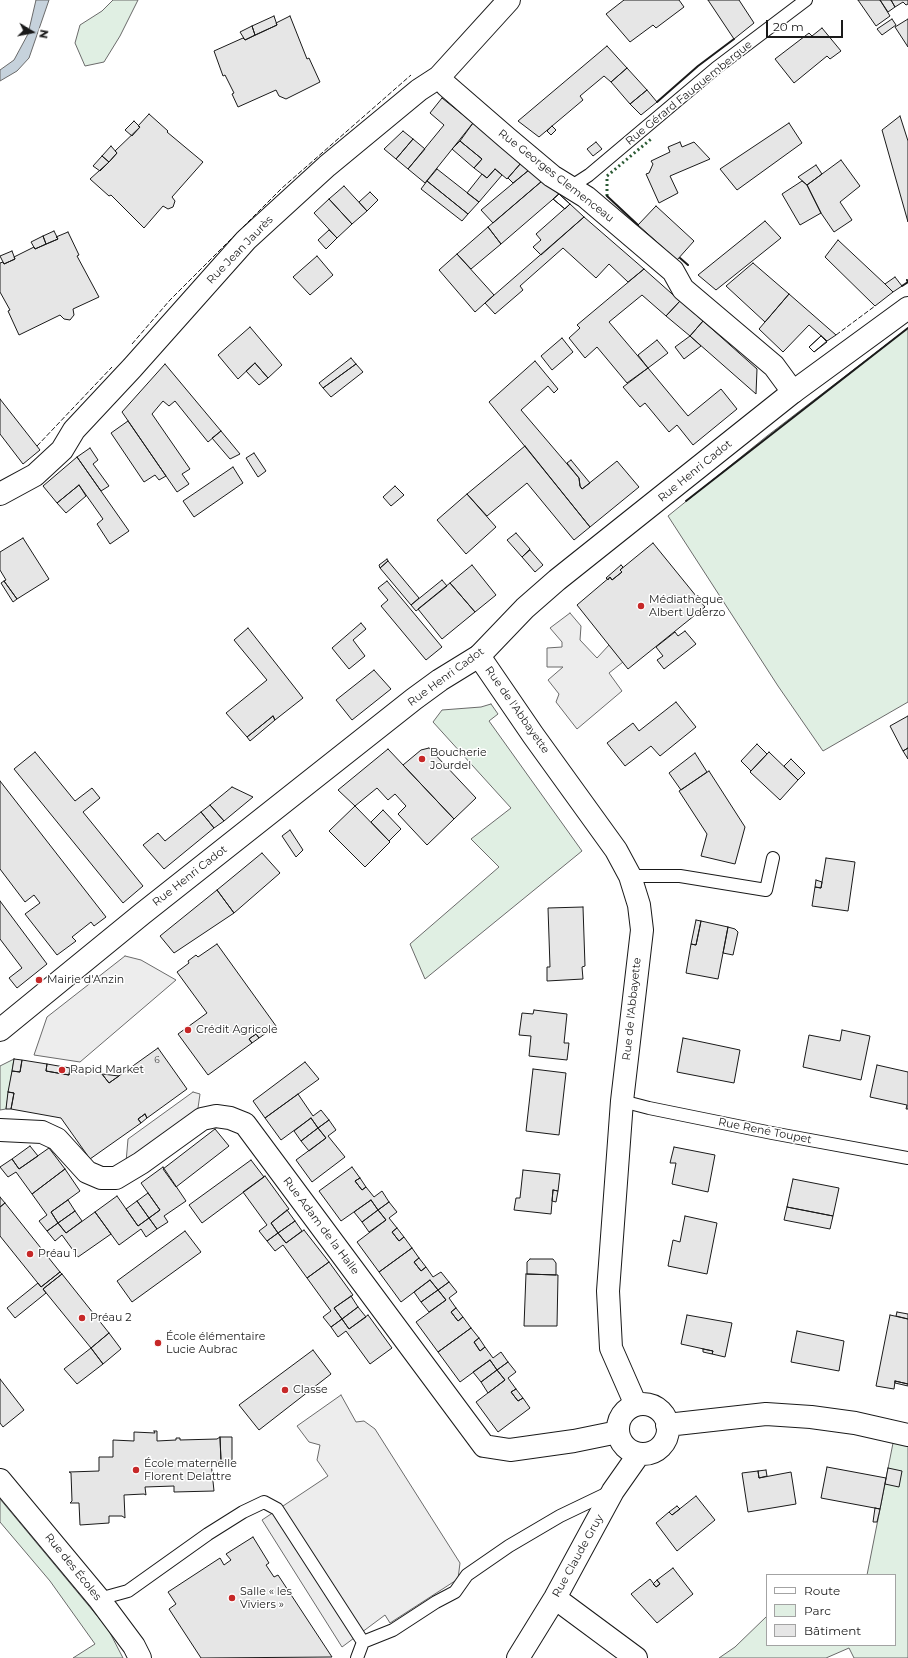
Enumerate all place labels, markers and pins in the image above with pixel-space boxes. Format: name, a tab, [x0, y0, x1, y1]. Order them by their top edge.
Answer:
place label: Médiathèque Albert Uderzo	[649, 593, 726, 619]
marker: Médiathèque Albert Uderzo	[636, 601, 646, 611]
place label: Boucherie Jourdel	[430, 746, 487, 772]
marker: Boucherie Jourdel	[417, 754, 427, 764]
place label: Mairie d'Anzin	[47, 973, 124, 987]
marker: Mairie d'Anzin	[34, 975, 44, 985]
place label: Crédit Agricole	[196, 1023, 278, 1037]
marker: Crédit Agricole	[183, 1025, 193, 1035]
place label: Rapid Market	[70, 1063, 144, 1077]
marker: Rapid Market	[57, 1065, 67, 1075]
place label: Préau 1	[38, 1247, 77, 1261]
marker: Préau 1	[25, 1249, 35, 1259]
place label: Préau 2	[90, 1311, 131, 1325]
marker: Préau 2	[77, 1313, 87, 1323]
place label: École élémentaire Lucie Aubrac	[166, 1330, 265, 1356]
marker: École élémentaire Lucie Aubrac	[153, 1338, 163, 1348]
place label: Classe	[293, 1383, 328, 1397]
marker: Classe	[280, 1385, 290, 1395]
place label: École maternelle Florent Delattre	[144, 1457, 237, 1483]
marker: École maternelle Florent Delattre	[131, 1465, 141, 1475]
place label: Salle « les Viviers »	[240, 1585, 292, 1611]
marker: Salle « les Viviers »	[227, 1593, 237, 1603]

